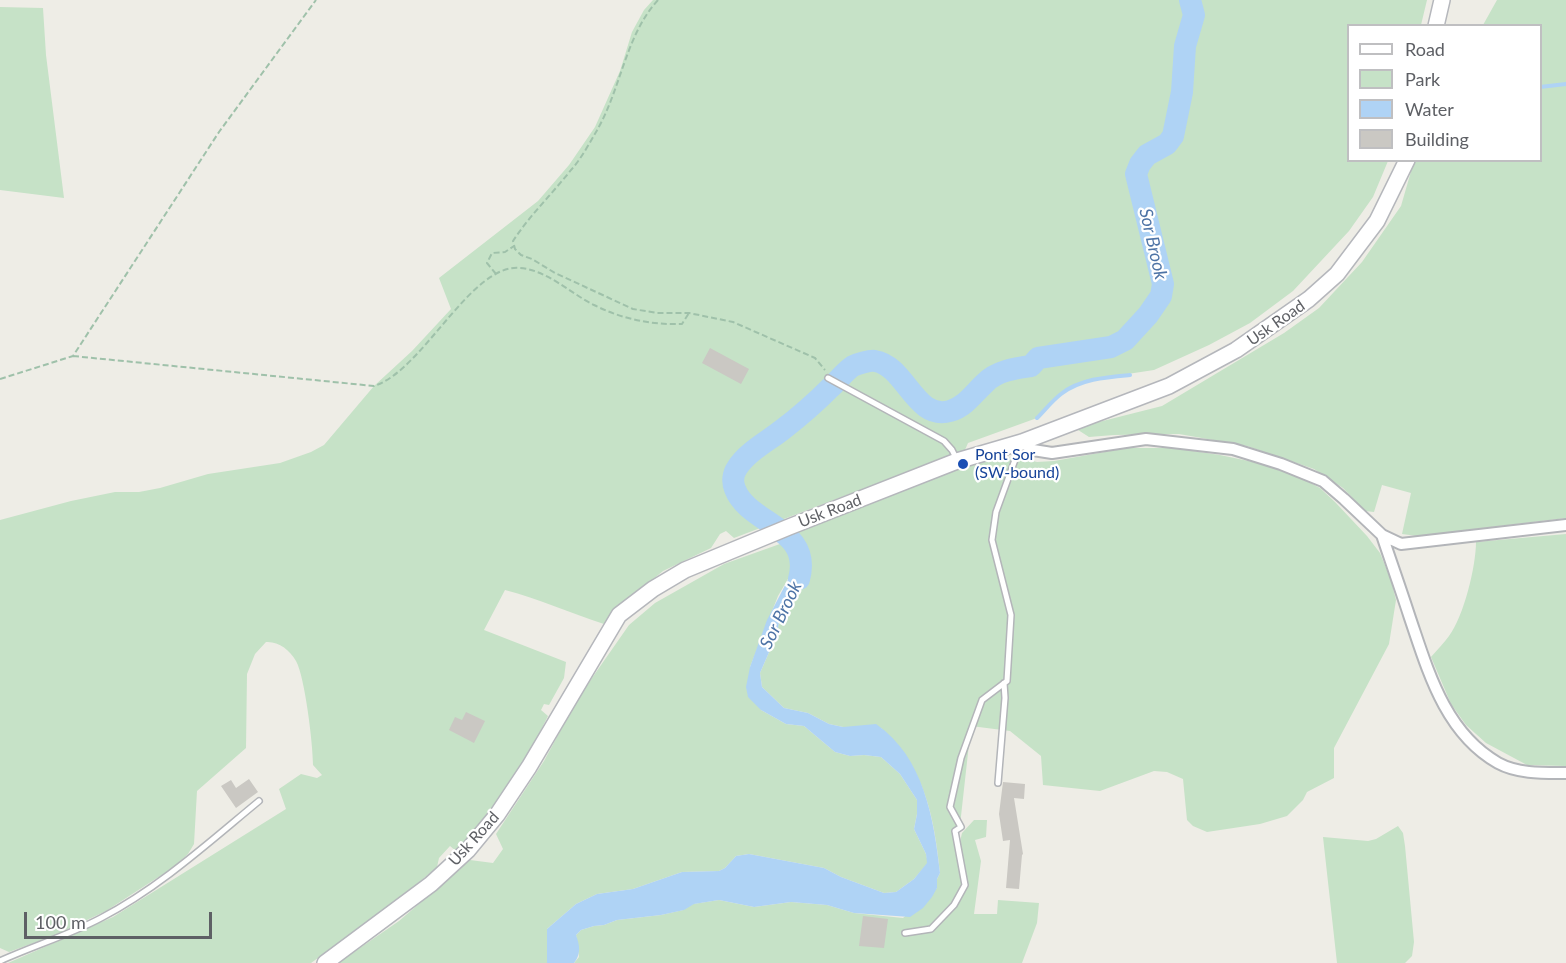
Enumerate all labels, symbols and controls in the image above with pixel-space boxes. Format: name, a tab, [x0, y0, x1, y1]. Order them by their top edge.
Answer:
legend	[1347, 24, 1542, 162]
text: Road	[1405, 38, 1445, 60]
text: Park	[1405, 68, 1440, 90]
text: Water	[1405, 98, 1454, 120]
text: Building	[1405, 128, 1469, 150]
water label: Sor Brook	[1134, 206, 1172, 282]
street label: Usk Road	[1243, 296, 1309, 350]
place label: Pont Sor (SW-bound)	[975, 445, 1059, 483]
marker: Pont Sor (SW-bound)	[956, 457, 970, 471]
street label: Usk Road	[796, 490, 864, 532]
water label: Sor Brook	[755, 578, 807, 652]
street label: Usk Road	[445, 808, 503, 870]
scale bar	[27, 900, 214, 938]
text: 100 m	[35, 911, 86, 933]

